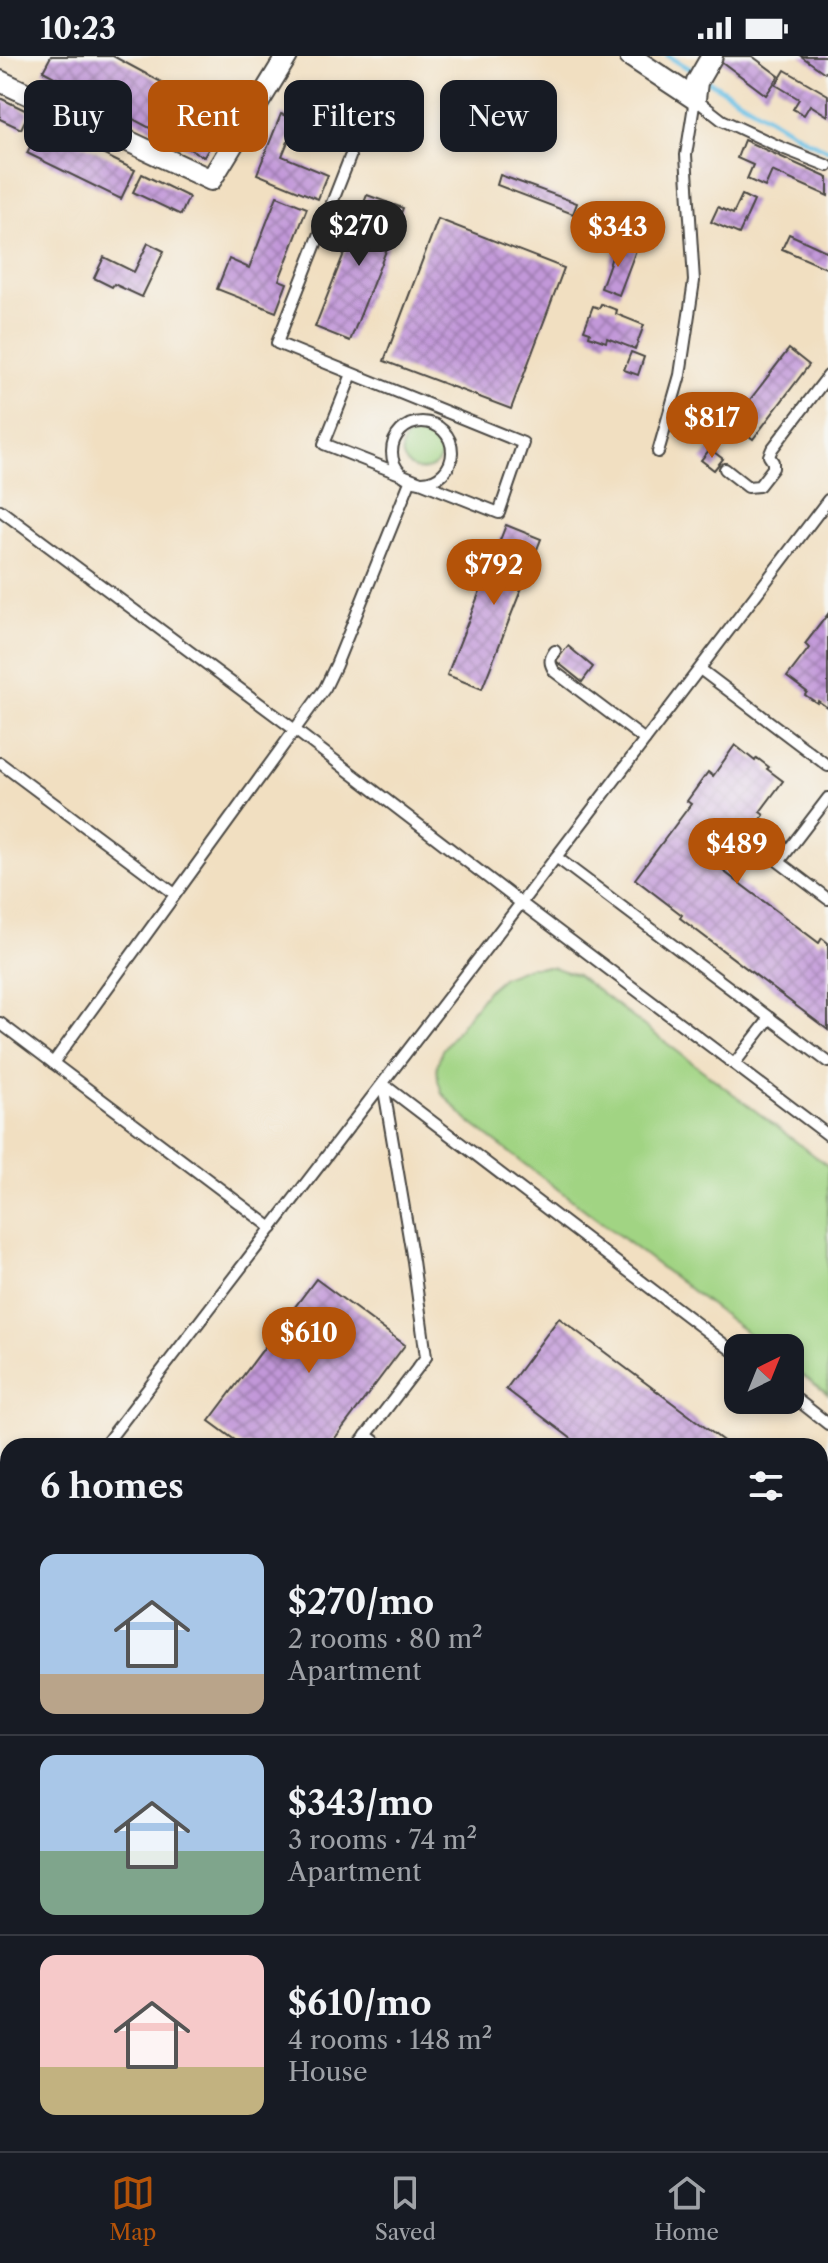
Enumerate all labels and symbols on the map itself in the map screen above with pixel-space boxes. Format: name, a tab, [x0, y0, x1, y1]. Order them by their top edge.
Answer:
pin: $270	[312, 200, 406, 268]
pin: $343	[571, 201, 665, 269]
pin: $817	[665, 392, 759, 460]
pin: $792	[447, 539, 541, 607]
pin: $489	[690, 818, 784, 886]
pin: $610	[262, 1307, 356, 1375]
north arrow	[724, 1334, 804, 1414]

